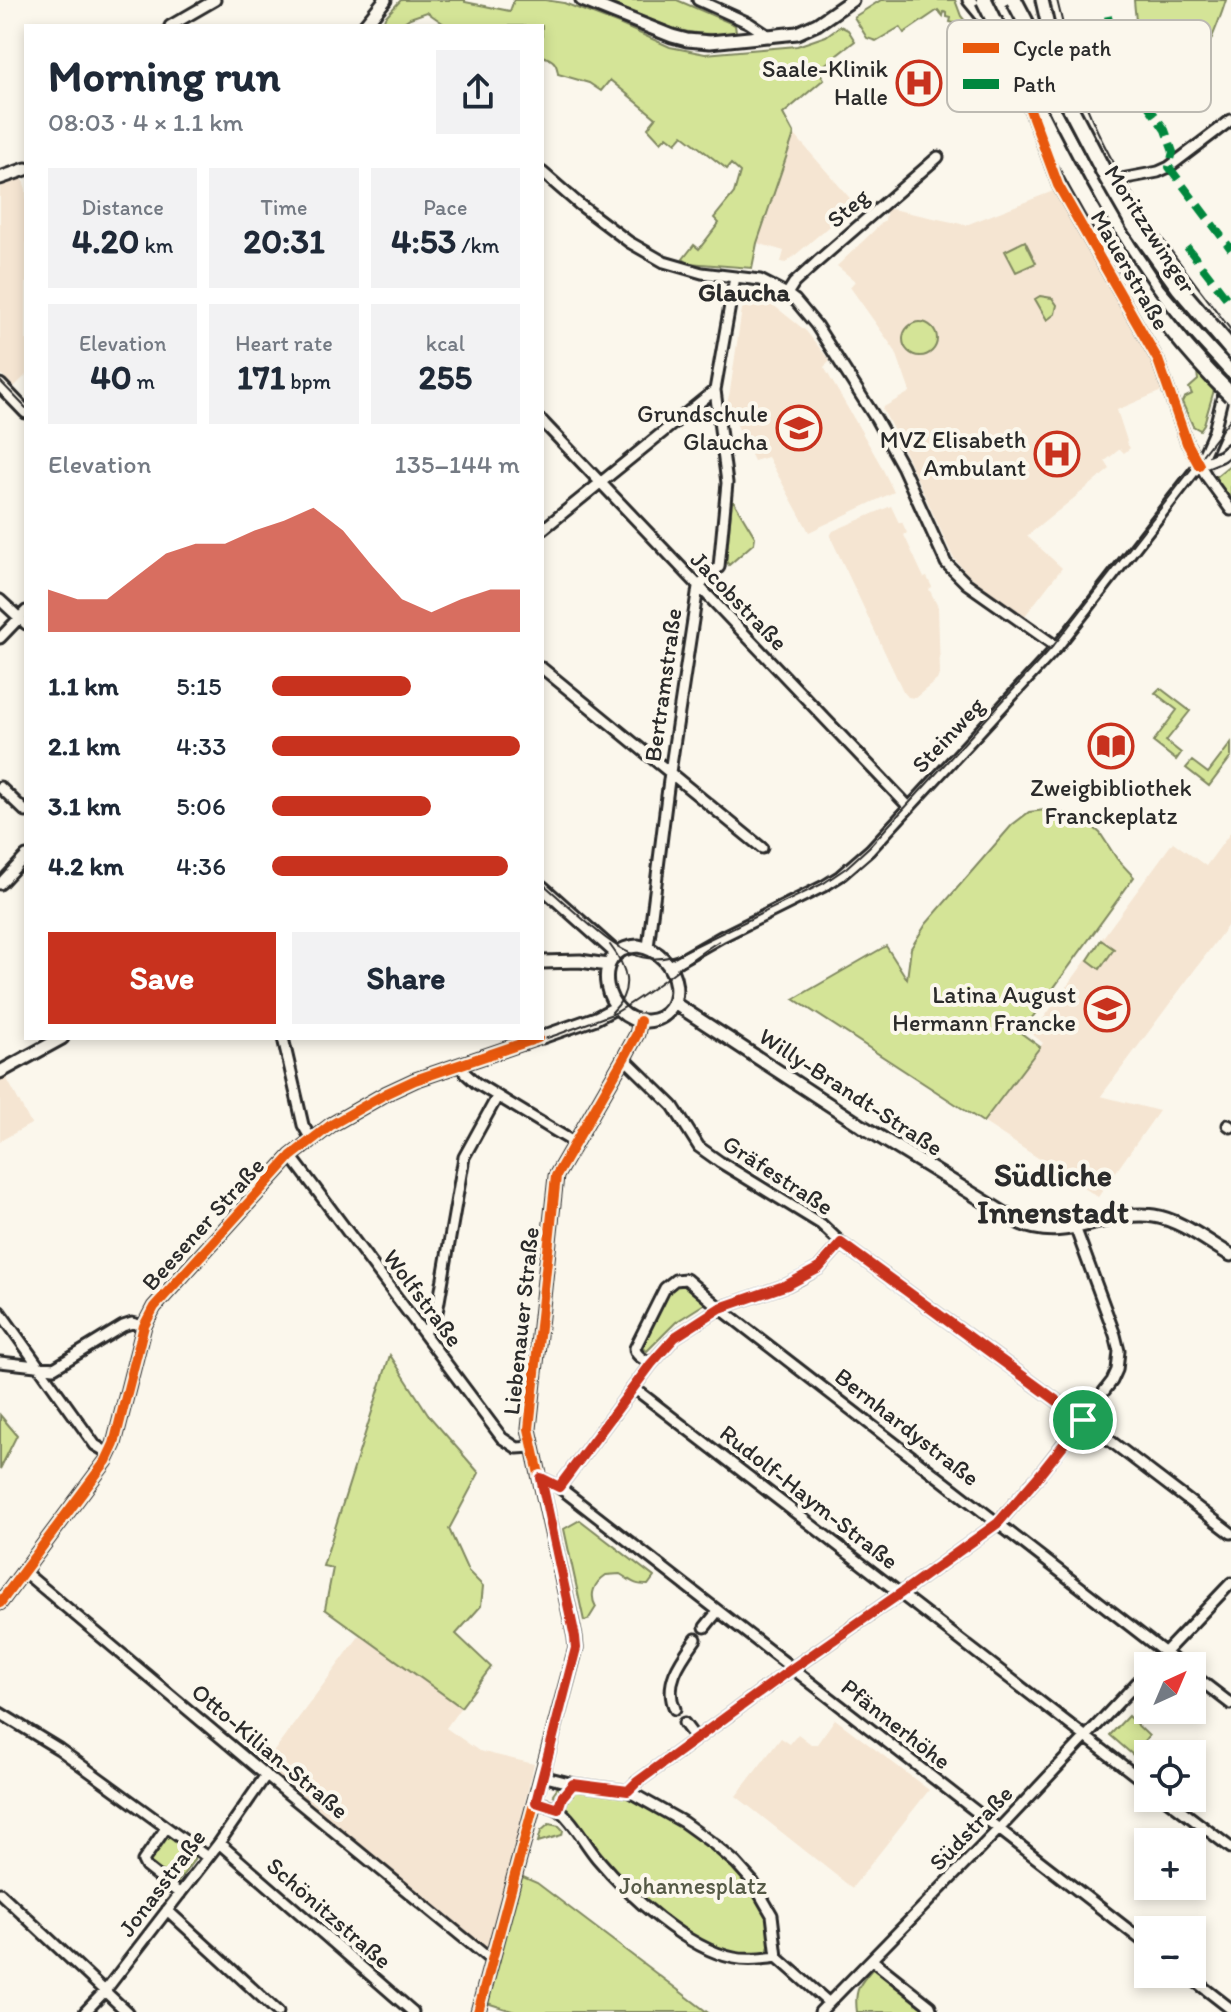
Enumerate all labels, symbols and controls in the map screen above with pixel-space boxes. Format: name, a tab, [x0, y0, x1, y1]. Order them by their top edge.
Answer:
legend	[947, 20, 1211, 112]
text: Cycle path	[1013, 35, 1112, 62]
text: Morning run	[48, 49, 281, 102]
button: share	[436, 50, 520, 134]
place label: Saale-Klinik Halle	[762, 54, 889, 111]
hospital icon: Saale-Klinik Halle	[895, 59, 943, 107]
text: Path	[1013, 71, 1056, 98]
text: 08:03 · 4 × 1.1 km	[48, 106, 244, 138]
street label: Moritzzwinger	[1098, 159, 1203, 298]
street label: Steg	[821, 181, 875, 234]
text: Distance	[81, 194, 164, 221]
text: Time	[261, 194, 307, 221]
text: Pace	[423, 194, 467, 221]
street label: Mauerstraße	[1085, 205, 1176, 335]
text: 4.20	[72, 221, 139, 262]
text: 20:31	[243, 221, 325, 262]
text: 4:53	[391, 221, 456, 262]
text: km	[139, 232, 174, 259]
text: /km	[456, 232, 500, 259]
district label: Glaucha	[698, 276, 791, 308]
text: Elevation	[79, 330, 166, 357]
text: Heart rate	[235, 330, 333, 357]
text: kcal	[426, 330, 465, 357]
text: 40	[90, 357, 132, 398]
text: 171	[237, 357, 285, 398]
text: 255	[419, 357, 472, 398]
text: m	[132, 368, 155, 395]
text: bpm	[285, 368, 331, 395]
place label: Grundschule Glaucha	[637, 399, 769, 456]
school or university icon: Grundschule Glaucha	[775, 404, 823, 452]
place label: MVZ Elisabeth Ambulant	[880, 425, 1026, 482]
hospital icon: MVZ Elisabeth Ambulant	[1033, 430, 1081, 478]
text: Elevation	[48, 448, 151, 480]
text: 135–144 m	[395, 448, 520, 480]
street label: Jacobstraße	[685, 545, 794, 656]
street label: Bertramstraße	[637, 606, 688, 764]
text: 1.1 km	[48, 670, 119, 702]
text: 5:15	[176, 670, 222, 702]
street label: Steinweg	[905, 690, 990, 779]
library icon: Zweigbibliothek Franckeplatz	[1087, 722, 1135, 770]
text: 2.1 km	[48, 730, 120, 762]
text: 4:33	[176, 730, 226, 762]
place label: Zweigbibliothek Franckeplatz	[1030, 773, 1192, 830]
text: 3.1 km	[48, 790, 121, 822]
text: 5:06	[176, 790, 226, 822]
text: 4.2 km	[48, 850, 124, 882]
text: 4:36	[176, 850, 226, 882]
button: Save	[48, 932, 276, 1024]
button: Share	[292, 932, 520, 1024]
place label: Latina August Hermann Francke	[892, 980, 1076, 1037]
school or university icon: Latina August Hermann Francke	[1083, 985, 1131, 1033]
street label: Willy-Brandt-Straße	[754, 1021, 949, 1162]
street label: Gräfestraße	[718, 1128, 839, 1221]
street label: Beesener Straße	[135, 1151, 270, 1296]
district label: Südliche Innenstadt	[977, 1156, 1129, 1231]
street label: Liebenauer Straße	[496, 1226, 545, 1416]
street label: Wolfstraße	[377, 1243, 470, 1352]
street label: Bernhardystraße	[829, 1361, 985, 1492]
pin	[1049, 1386, 1117, 1454]
icon: arrive	[1061, 1398, 1105, 1442]
street label: Rudolf-Haym-Straße	[714, 1418, 904, 1575]
north arrow	[1134, 1652, 1206, 1724]
map controls	[1134, 1652, 1206, 1988]
street label: Pfännerhöhe	[836, 1672, 957, 1775]
street label: Otto-Kilian-Straße	[186, 1677, 355, 1825]
button: locate	[1134, 1740, 1206, 1812]
street label: Südstraße	[923, 1779, 1019, 1877]
street label: Jonasstraße	[112, 1823, 211, 1942]
button: +	[1134, 1828, 1206, 1900]
street label: Schönitzstraße	[261, 1851, 398, 1975]
park label: Johannesplatz	[619, 1871, 767, 1900]
button: −	[1134, 1916, 1206, 1988]

